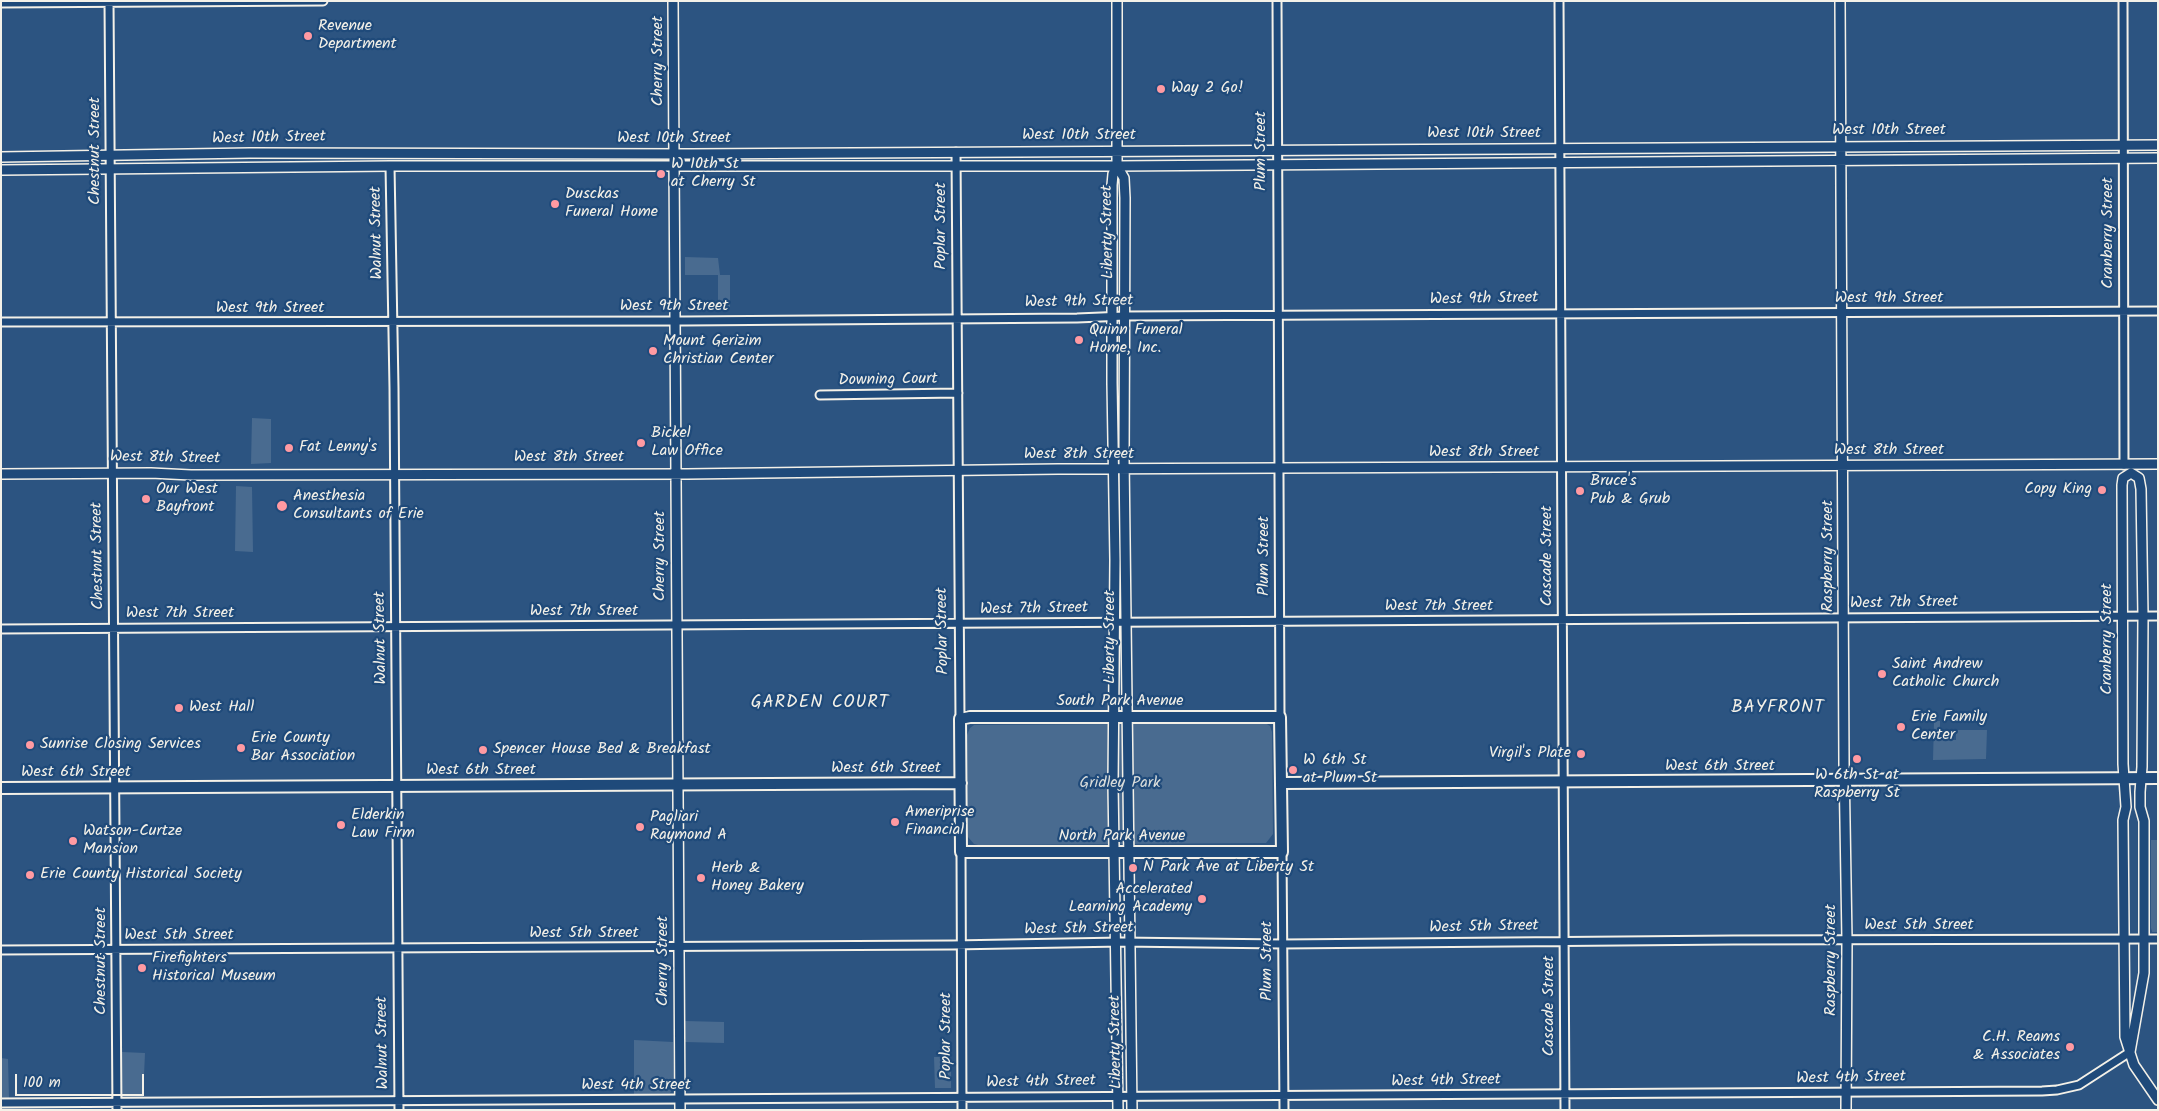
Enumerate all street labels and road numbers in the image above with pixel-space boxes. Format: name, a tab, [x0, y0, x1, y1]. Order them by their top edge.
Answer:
street label: Cherry Street	[649, 16, 669, 106]
street label: Chestnut Street	[86, 97, 106, 205]
street label: Plum Street	[1252, 111, 1272, 191]
street label: West 10th Street	[1832, 121, 1946, 141]
street label: West 10th Street	[1427, 124, 1541, 144]
street label: West 10th Street	[1022, 126, 1136, 146]
street label: West 10th Street	[212, 128, 326, 150]
street label: West 10th Street	[617, 129, 731, 149]
street label: Cranberry Street	[2099, 177, 2119, 289]
street label: Poplar Street	[932, 182, 952, 270]
street label: Liberty Street	[1099, 185, 1119, 279]
street label: Walnut Street	[368, 186, 388, 280]
street label: West 9th Street	[1429, 289, 1539, 311]
street label: West 9th Street	[1835, 289, 1943, 309]
street label: West 9th Street	[1024, 292, 1134, 314]
street label: West 9th Street	[620, 297, 728, 317]
street label: West 9th Street	[216, 299, 324, 319]
street label: Downing Court	[838, 371, 938, 391]
street label: West 8th Street	[1834, 441, 1944, 461]
street label: West 8th Street	[1429, 443, 1539, 463]
street label: West 8th Street	[1024, 445, 1134, 465]
street label: West 8th Street	[110, 448, 220, 470]
street label: West 8th Street	[514, 448, 624, 468]
street label: Raspberry Street	[1819, 500, 1839, 612]
street label: Chestnut Street	[88, 502, 110, 610]
street label: Cascade Street	[1538, 506, 1558, 606]
street label: Cherry Street	[651, 511, 671, 601]
street label: Plum Street	[1255, 516, 1275, 596]
street label: Cranberry Street	[2098, 583, 2118, 695]
street label: Poplar Street	[934, 587, 954, 675]
street label: Liberty Street	[1101, 590, 1121, 684]
street label: Walnut Street	[372, 591, 392, 685]
street label: West 7th Street	[1850, 593, 1958, 615]
street label: West 7th Street	[1385, 597, 1493, 617]
street label: West 7th Street	[980, 599, 1088, 621]
street label: West 7th Street	[530, 602, 638, 622]
street label: West 7th Street	[126, 604, 234, 624]
street label: South Park Avenue	[1056, 692, 1184, 712]
street label: West 6th Street	[1665, 757, 1775, 777]
street label: West 6th Street	[831, 759, 941, 779]
street label: West 6th Street	[426, 761, 536, 781]
street label: West 6th Street	[21, 763, 131, 783]
street label: North Park Avenue	[1058, 827, 1186, 847]
street label: Raspberry Street	[1822, 904, 1842, 1016]
street label: Chestnut Street	[92, 907, 112, 1015]
street label: Cherry Street	[654, 916, 674, 1006]
street label: West 5th Street	[1864, 916, 1974, 936]
street label: West 5th Street	[1429, 917, 1539, 939]
street label: West 5th Street	[1024, 919, 1134, 941]
street label: Plum Street	[1258, 921, 1278, 1001]
street label: West 5th Street	[529, 924, 639, 944]
street label: West 5th Street	[124, 926, 234, 946]
street label: Cascade Street	[1540, 956, 1560, 1056]
street label: Poplar Street	[937, 992, 957, 1080]
street label: Liberty Street	[1107, 995, 1127, 1089]
street label: Walnut Street	[374, 996, 394, 1090]
street label: West 4th Street	[1796, 1068, 1906, 1090]
street label: West 4th Street	[1391, 1071, 1501, 1093]
street label: West 4th Street	[986, 1072, 1096, 1094]
street label: West 4th Street	[581, 1076, 691, 1096]

